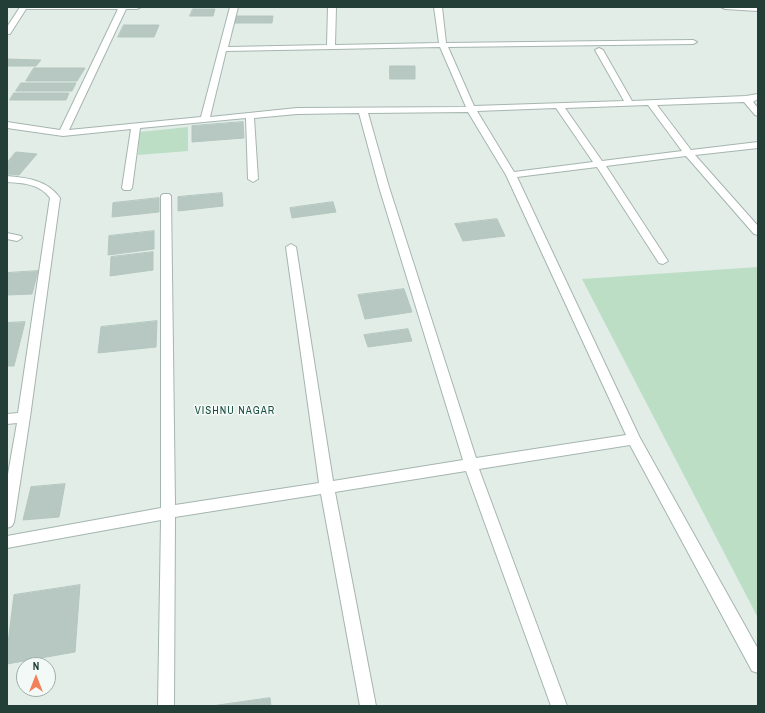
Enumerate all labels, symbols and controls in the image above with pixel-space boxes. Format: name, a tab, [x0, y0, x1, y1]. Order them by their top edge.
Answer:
district label: VISHNU NAGAR	[195, 404, 275, 418]
north arrow	[16, 657, 56, 697]
text: N	[33, 659, 39, 673]

